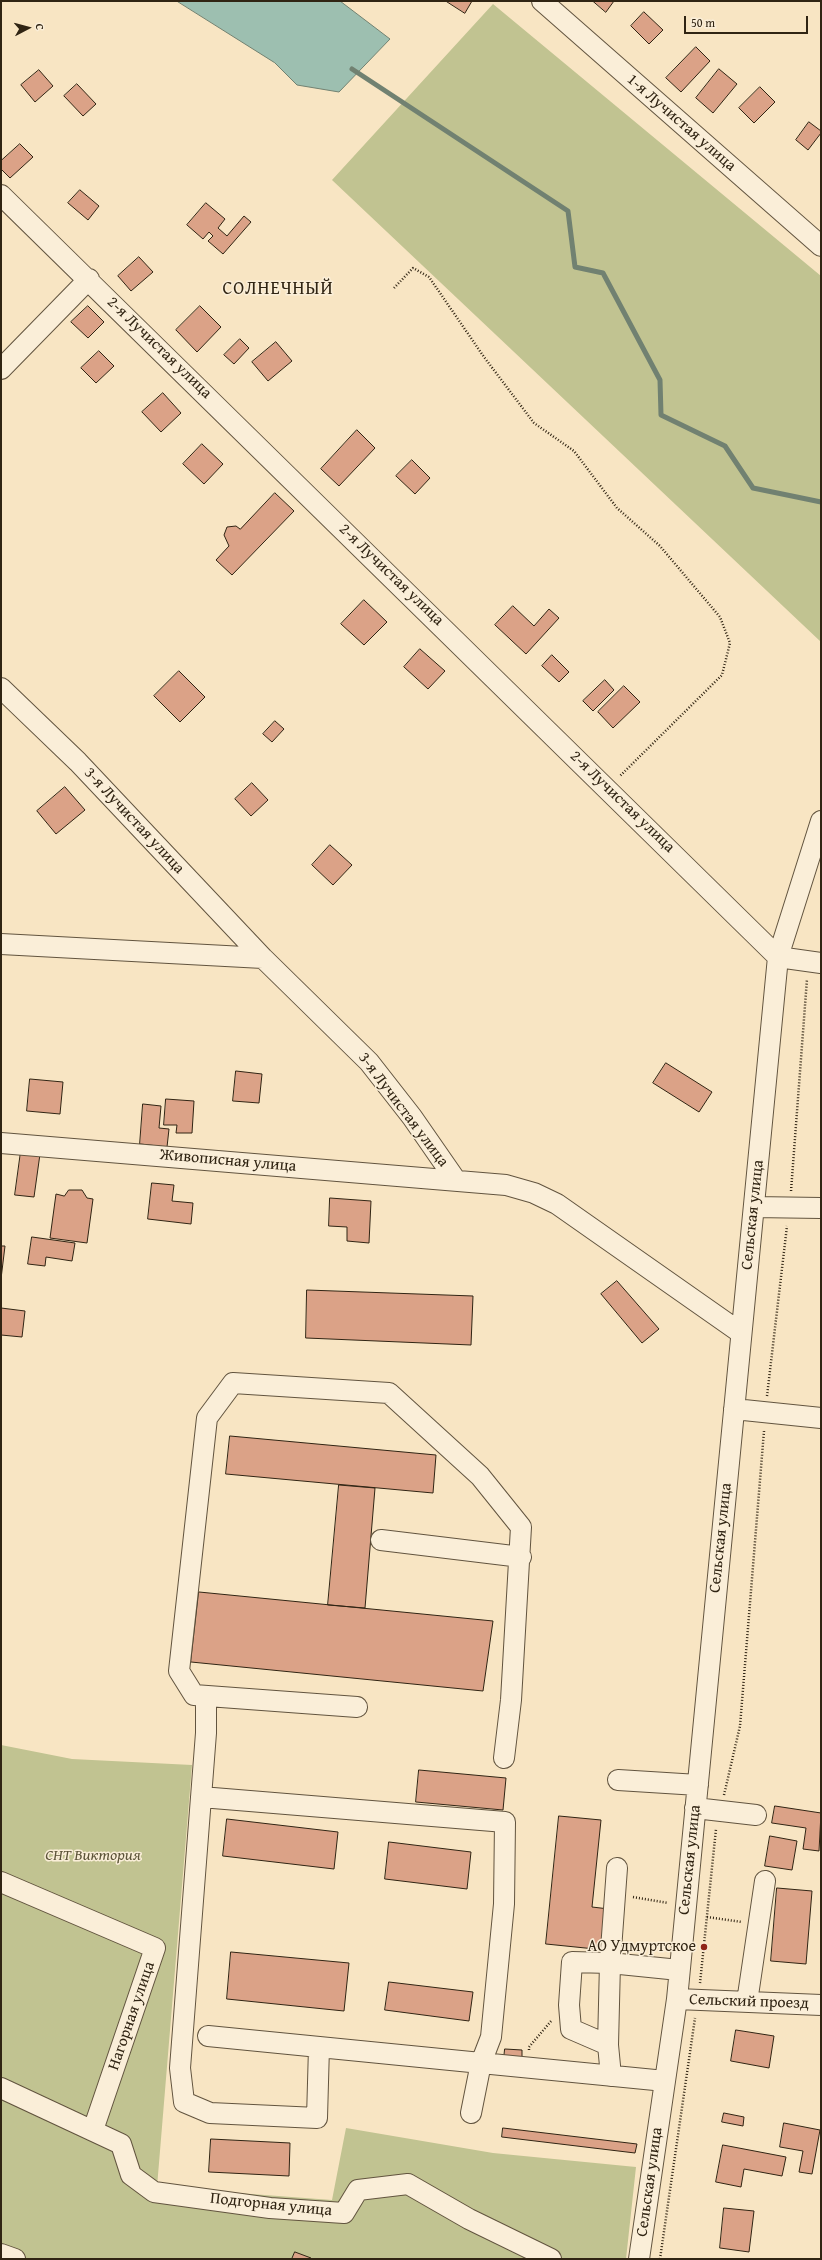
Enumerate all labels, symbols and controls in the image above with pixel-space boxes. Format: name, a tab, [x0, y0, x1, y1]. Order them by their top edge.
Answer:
north arrow	[8, 8, 48, 48]
scale bar	[686, 8, 810, 34]
text: 50 m	[691, 14, 715, 31]
text: С	[32, 23, 48, 31]
street label: 1-я Лучистая улица	[622, 70, 740, 176]
district label: СОЛНЕЧНЫЙ	[222, 278, 334, 300]
street label: 2-я Лучистая улица	[103, 293, 215, 403]
street label: 2-я Лучистая улица	[335, 520, 447, 630]
street label: 2-я Лучистая улица	[566, 747, 678, 857]
street label: 3-я Лучистая улица	[80, 764, 188, 878]
street label: 3-я Лучистая улица	[354, 1049, 452, 1171]
street label: Живописная улица	[159, 1145, 297, 1177]
street label: Сельская улица	[738, 1159, 768, 1271]
street label: Сельская улица	[706, 1482, 736, 1594]
street label: Сельская улица	[675, 1804, 705, 1916]
park label: СНТ Виктория	[45, 1846, 141, 1866]
place label: АО Удмуртское	[588, 1937, 696, 1957]
marker: АО Удмуртское	[699, 1942, 709, 1952]
street label: Нагорная улица	[104, 1959, 160, 2073]
street label: Сельский проезд	[689, 1990, 809, 2014]
street label: Сельская улица	[633, 2126, 667, 2238]
street label: Подгорная улица	[209, 2189, 333, 2221]

